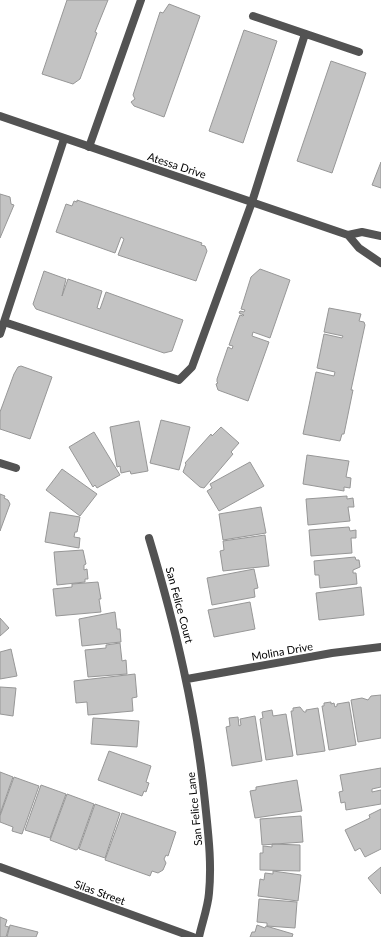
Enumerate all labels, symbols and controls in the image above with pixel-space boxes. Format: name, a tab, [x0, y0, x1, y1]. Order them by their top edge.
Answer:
street label: Atessa Drive	[146, 149, 208, 181]
street label: San Felice Court	[164, 565, 196, 645]
street label: Molina Drive	[250, 639, 314, 663]
street label: San Felice Lane	[184, 771, 204, 846]
street label: Silas Street	[73, 877, 127, 907]

